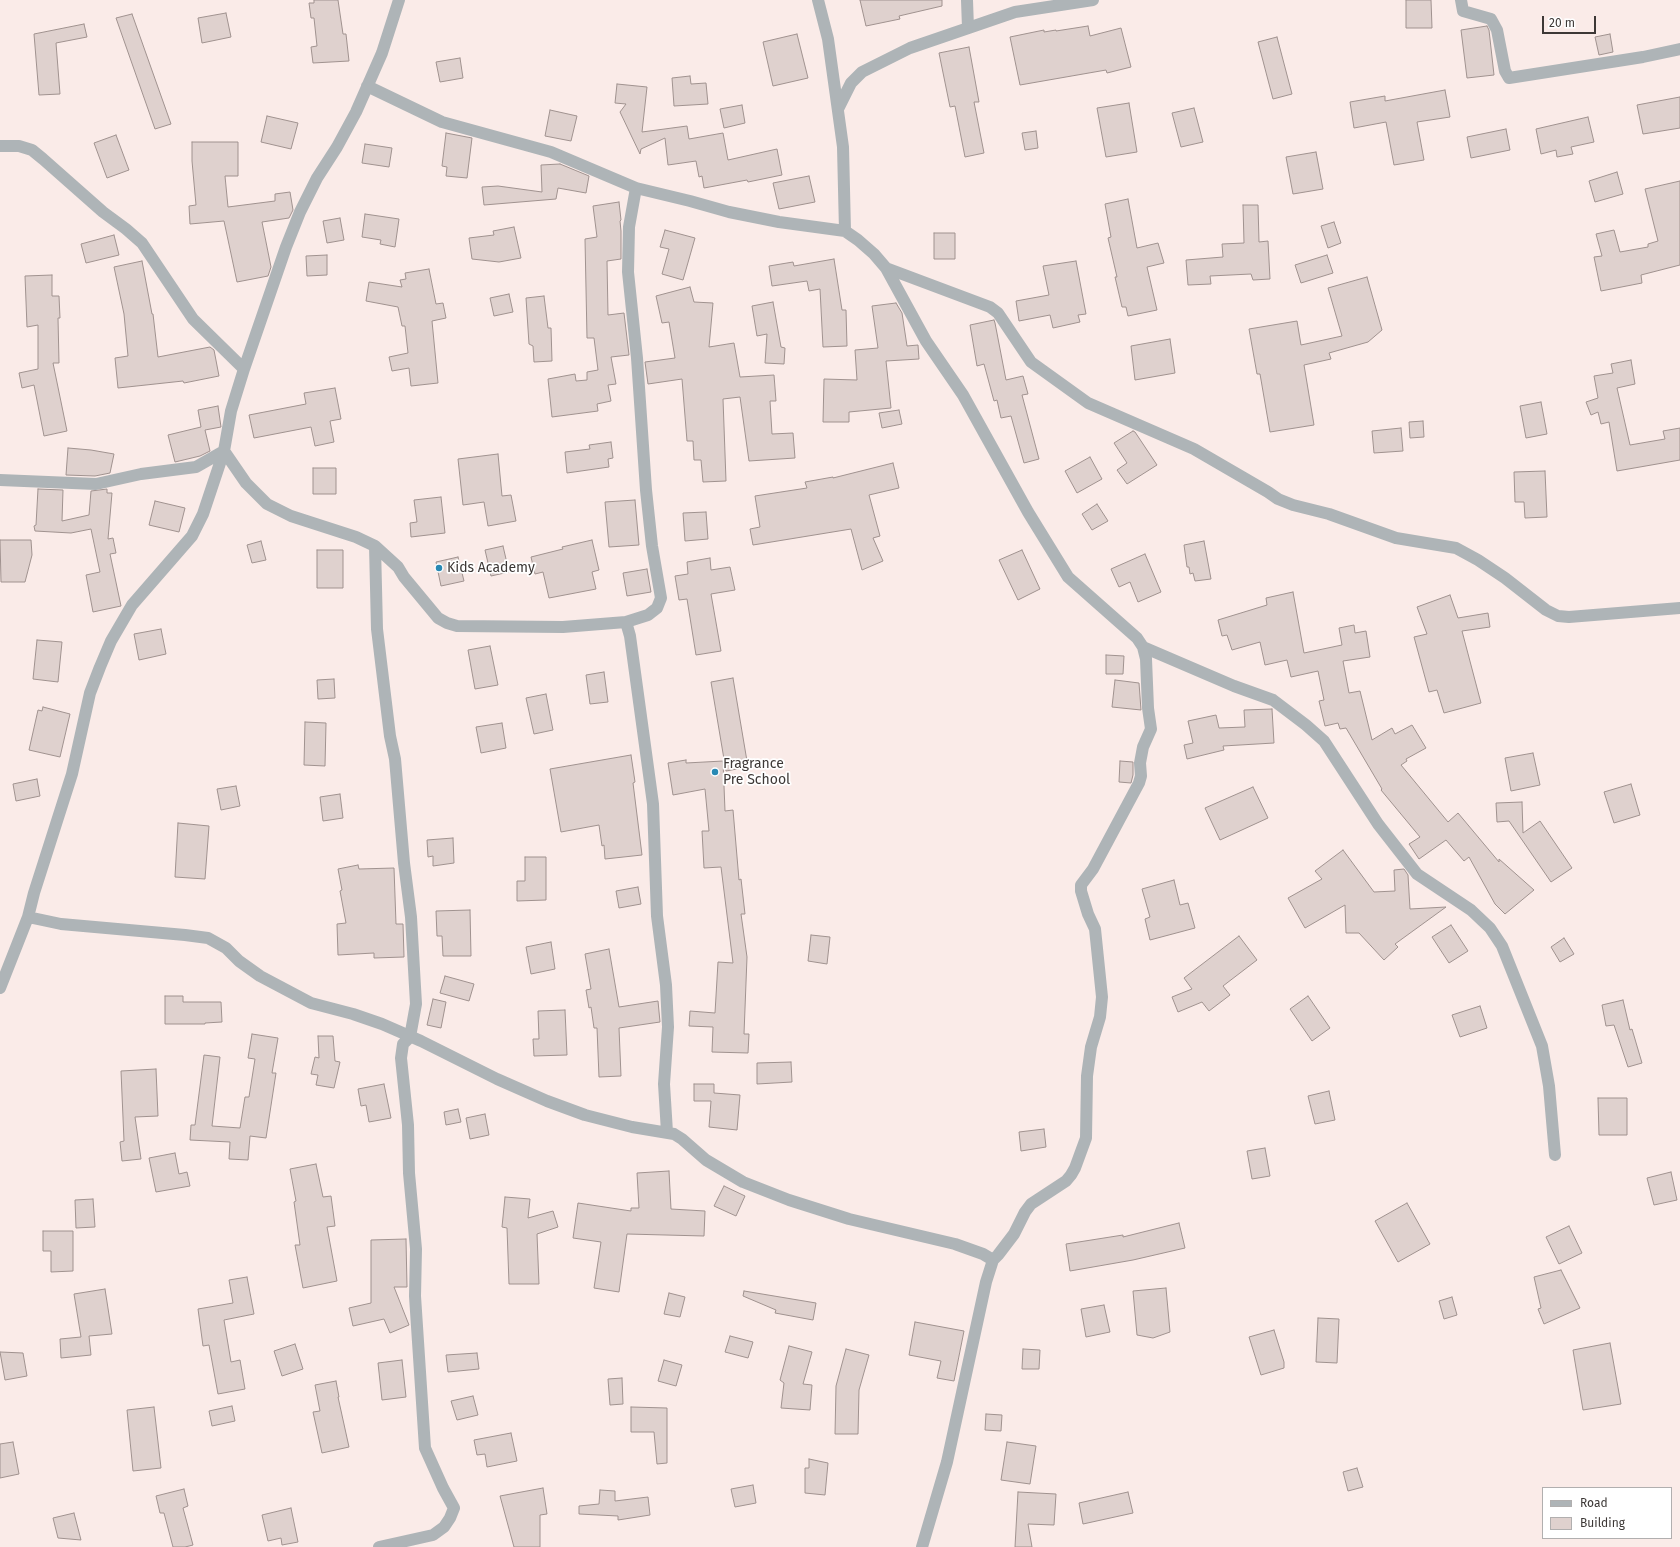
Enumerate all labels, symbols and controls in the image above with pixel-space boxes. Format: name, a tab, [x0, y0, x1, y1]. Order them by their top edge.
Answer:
scale bar	[1544, 8, 1598, 34]
text: 20 m	[1549, 16, 1575, 30]
place label: Kids Academy	[447, 560, 535, 576]
marker: Kids Academy	[434, 563, 444, 573]
place label: Fragrance Pre School	[723, 756, 790, 788]
marker: Fragrance Pre School	[710, 767, 720, 777]
legend	[1542, 1487, 1672, 1539]
text: Road	[1580, 1496, 1608, 1510]
text: Building	[1580, 1516, 1625, 1530]

